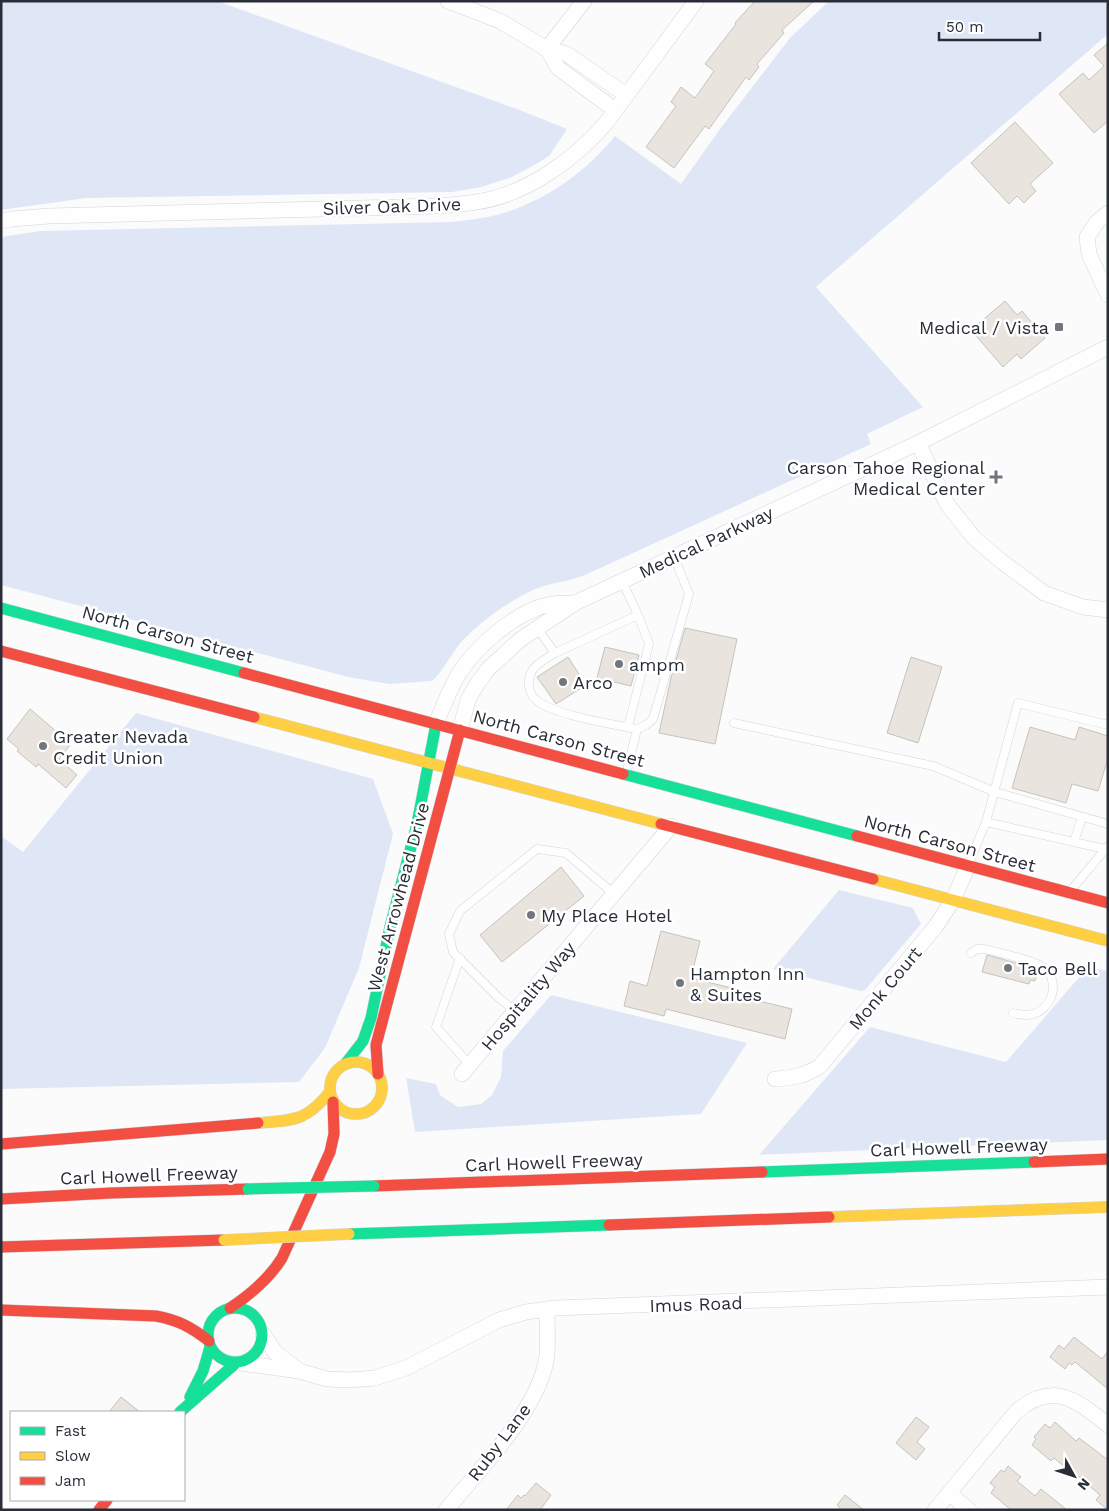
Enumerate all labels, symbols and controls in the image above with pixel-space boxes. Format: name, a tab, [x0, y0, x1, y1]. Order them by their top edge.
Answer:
scale bar	[939, 10, 1040, 42]
text: 50 m	[946, 18, 983, 36]
street label: Silver Oak Drive	[322, 193, 462, 219]
place label: Medical / Vista	[919, 317, 1049, 338]
marker: Medical / Vista	[1053, 321, 1065, 333]
place label: Carson Tahoe Regional Medical Center	[787, 457, 985, 499]
marker: Carson Tahoe Regional Medical Center	[989, 470, 1003, 484]
street label: Medical Parkway	[636, 501, 777, 582]
street label: North Carson Street	[80, 601, 257, 667]
place label: ampm	[629, 654, 685, 675]
marker: ampm	[613, 658, 625, 670]
place label: Arco	[573, 672, 613, 693]
marker: Arco	[557, 676, 569, 688]
street label: North Carson Street	[471, 705, 648, 771]
place label: Greater Nevada Credit Union	[53, 726, 188, 768]
marker: Greater Nevada Credit Union	[37, 740, 49, 752]
street label: West Arrowhead Drive	[363, 800, 433, 994]
street label: North Carson Street	[862, 810, 1039, 876]
place label: My Place Hotel	[541, 905, 672, 926]
marker: My Place Hotel	[525, 909, 537, 921]
street label: Hospitality Way	[477, 937, 580, 1054]
street label: Monk Court	[844, 942, 926, 1034]
place label: Taco Bell	[1018, 958, 1098, 979]
marker: Taco Bell	[1002, 962, 1014, 974]
place label: Hampton Inn & Suites	[690, 963, 805, 1005]
marker: Hampton Inn & Suites	[674, 977, 686, 989]
street label: Carl Howell Freeway	[870, 1133, 1049, 1161]
street label: Carl Howell Freeway	[465, 1148, 644, 1176]
street label: Carl Howell Freeway	[60, 1161, 239, 1189]
street label: Imus Road	[649, 1292, 743, 1316]
street label: Ruby Lane	[463, 1399, 535, 1485]
legend	[10, 1411, 185, 1501]
text: Fast	[55, 1422, 87, 1440]
text: Slow	[55, 1447, 91, 1465]
north arrow	[1049, 1451, 1099, 1501]
text: Jam	[55, 1472, 86, 1490]
text: N	[1074, 1475, 1093, 1493]

